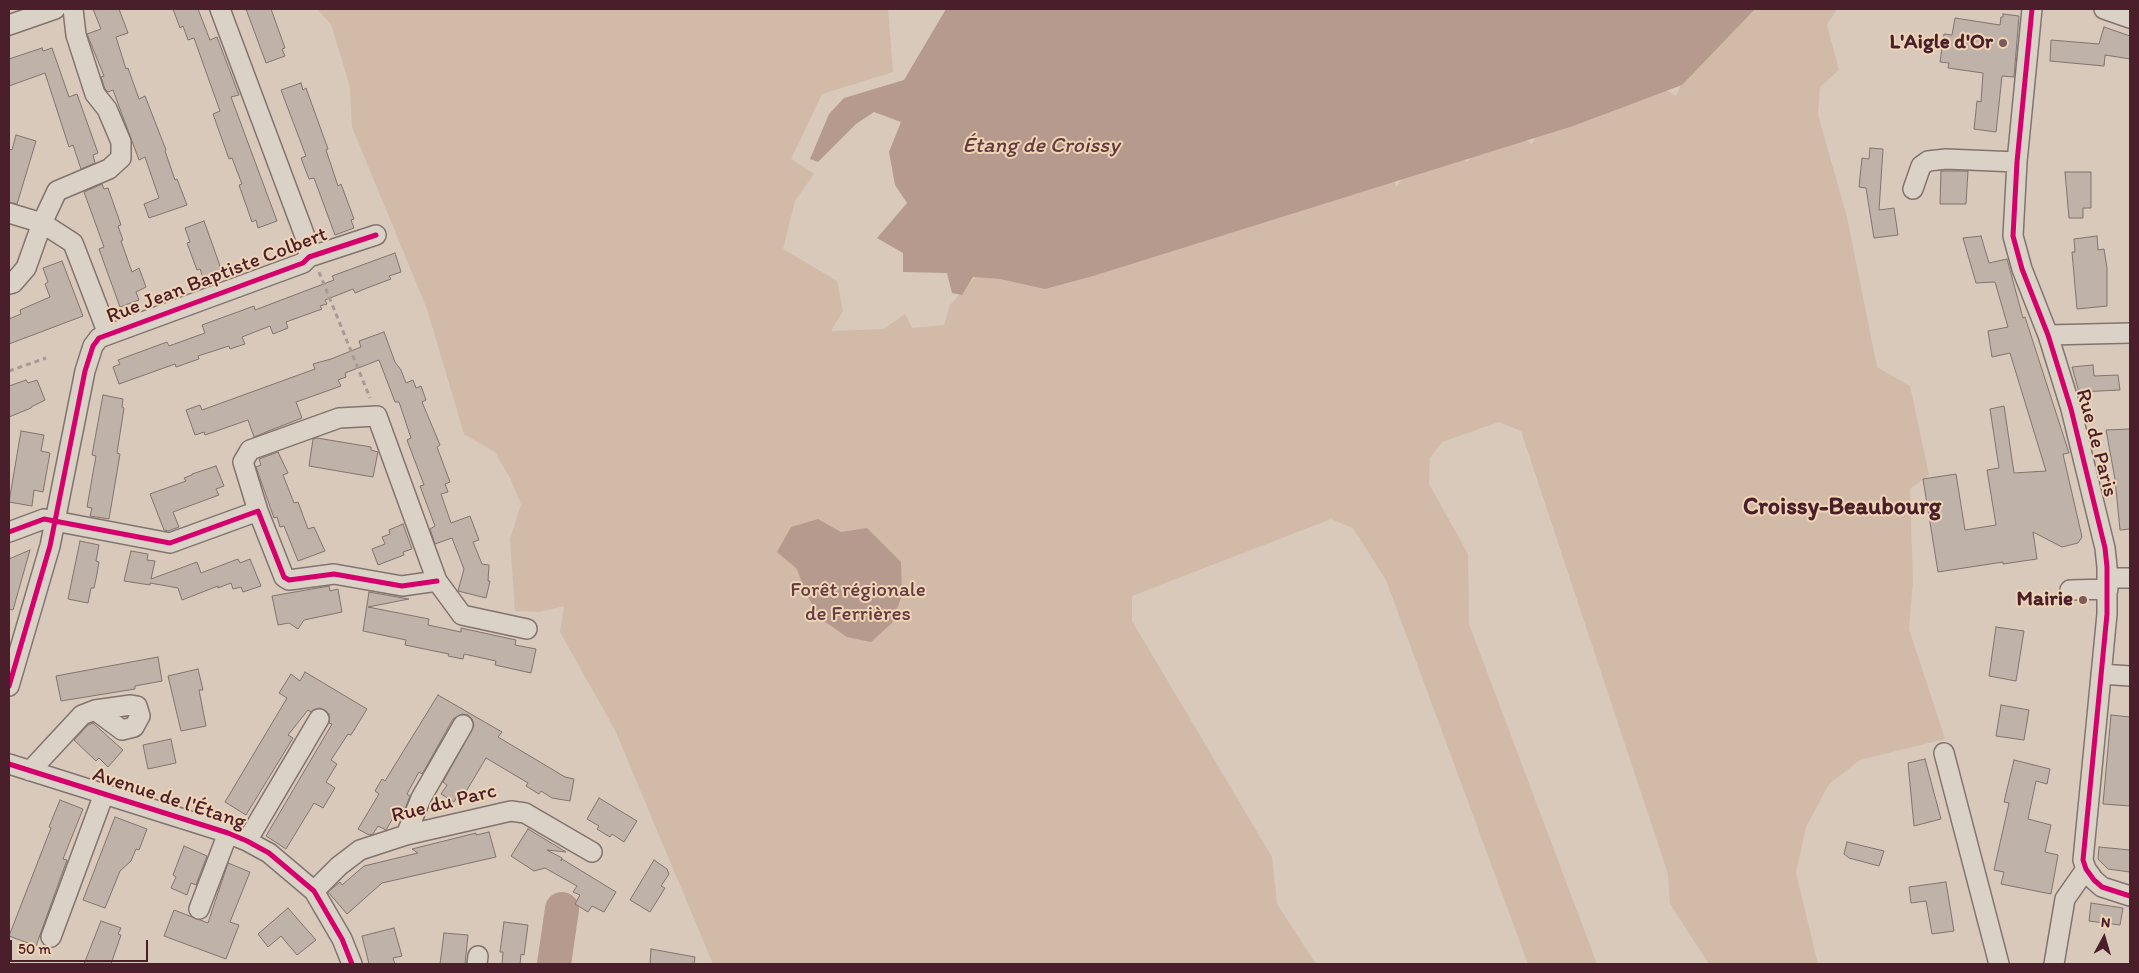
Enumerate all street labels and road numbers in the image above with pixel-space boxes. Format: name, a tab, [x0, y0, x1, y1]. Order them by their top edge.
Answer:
street label: Rue Jean Baptiste Colbert	[103, 222, 331, 330]
street label: Rue de Paris	[2070, 386, 2122, 500]
street label: Avenue de l'Étang	[89, 762, 249, 836]
street label: Rue du Parc	[389, 779, 499, 829]

